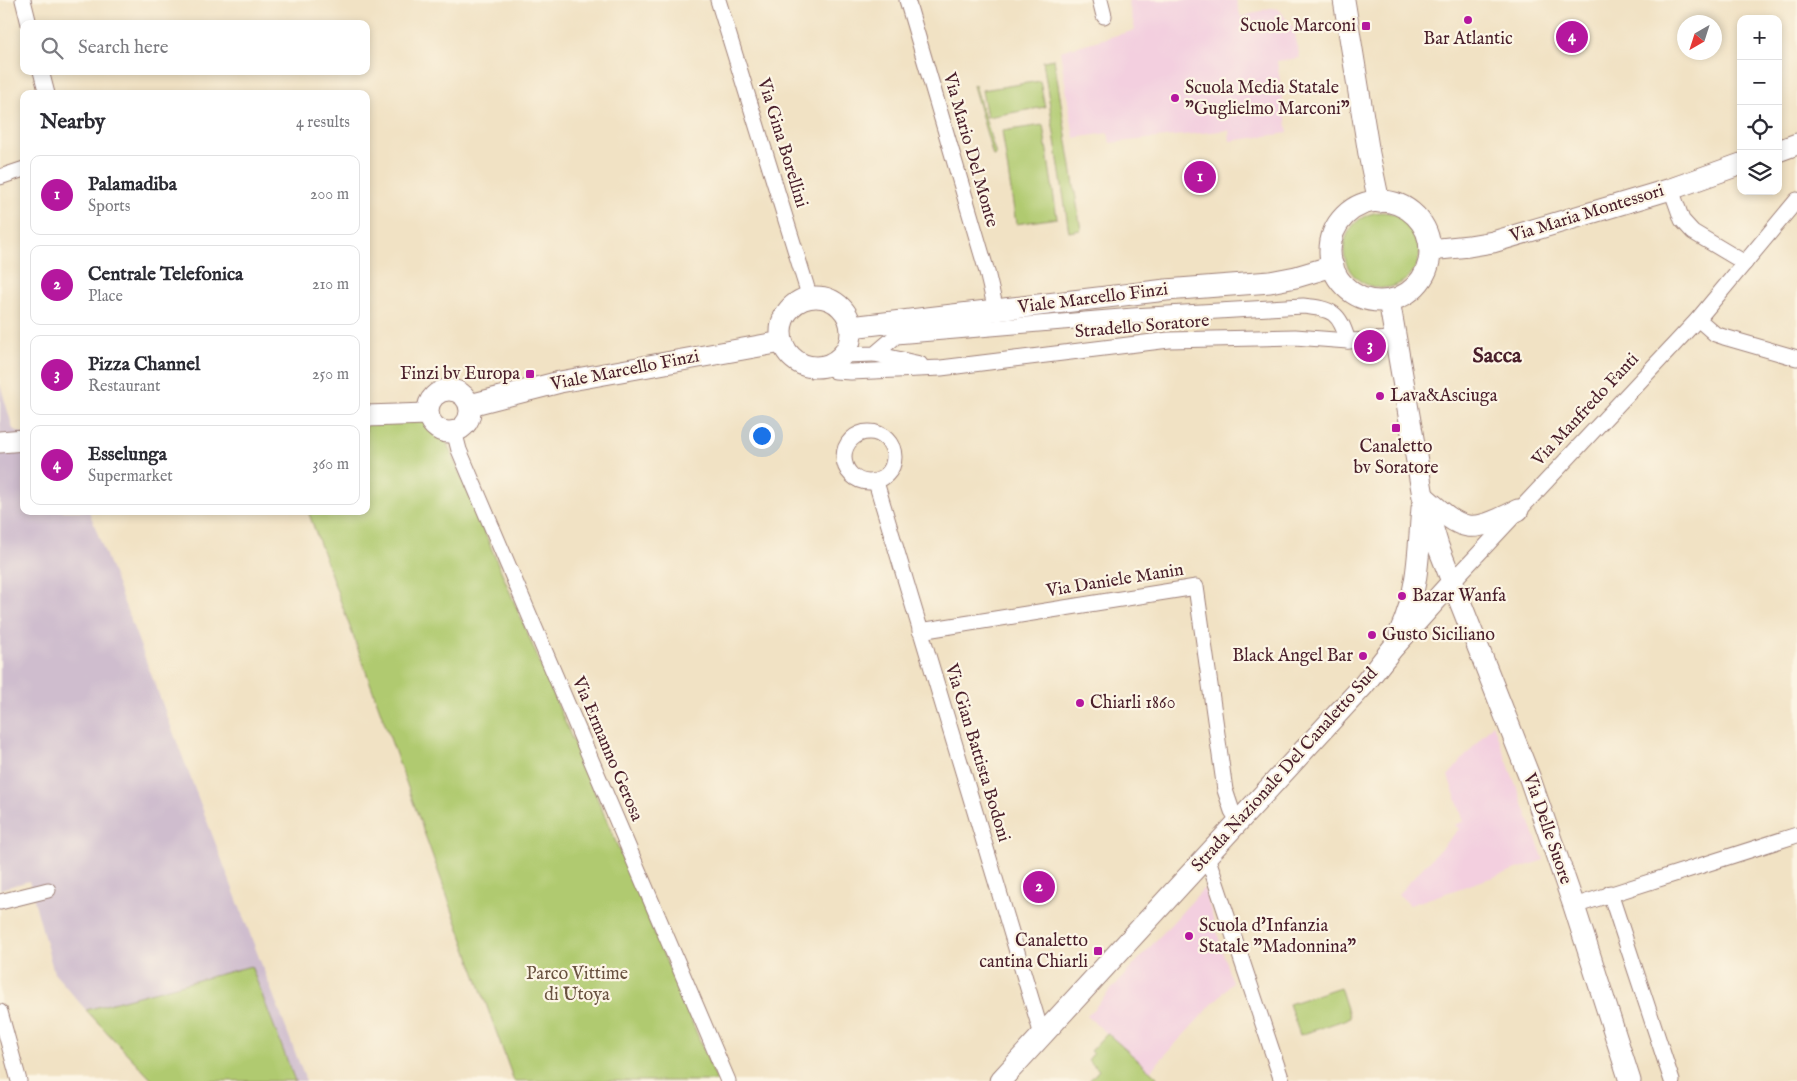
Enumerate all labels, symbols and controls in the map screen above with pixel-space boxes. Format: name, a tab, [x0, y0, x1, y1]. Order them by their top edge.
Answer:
marker: Bar Atlantic	[1462, 14, 1474, 26]
place label: Scuole Marconi	[1240, 15, 1356, 38]
north arrow	[1677, 15, 1722, 60]
map controls	[1737, 15, 1782, 195]
button: +	[1737, 15, 1782, 60]
pin: 4	[1556, 18, 1588, 56]
search box	[20, 20, 370, 75]
marker: Scuole Marconi	[1360, 20, 1372, 32]
place label: Bar Atlantic	[1423, 28, 1513, 51]
icon: search	[38, 34, 66, 62]
text: Search here	[78, 36, 169, 60]
button: −	[1737, 60, 1782, 105]
street label: Via Mario Del Monte	[937, 69, 1003, 230]
street label: Via Gina Borellini	[751, 74, 813, 211]
place label: Scuola Media Statale "Guglielmo Marconi"	[1185, 77, 1350, 121]
marker: Scuola Media Statale "Guglielmo Marconi"	[1169, 92, 1181, 104]
button: locate	[1737, 105, 1782, 150]
text: Nearby	[40, 109, 105, 136]
text: 4 results	[296, 113, 350, 133]
button: layers	[1737, 150, 1782, 195]
pin: 1	[1184, 158, 1216, 196]
text: Palamadiba	[88, 173, 177, 197]
street label: Via Maria Montessori	[1506, 180, 1667, 249]
text: 1	[54, 185, 60, 205]
text: 200 m	[310, 185, 349, 205]
text: Sports	[88, 197, 130, 217]
text: Centrale Telefonica	[88, 263, 243, 287]
text: 2	[53, 275, 61, 295]
text: 210 m	[312, 275, 349, 295]
street label: Viale Marcello Finzi	[1016, 278, 1170, 320]
text: Place	[88, 287, 123, 307]
street label: Stradello Soratore	[1074, 310, 1210, 344]
pin: 3	[1354, 327, 1386, 365]
district label: Sacca	[1472, 342, 1522, 370]
street label: Viale Marcello Finzi	[548, 345, 702, 397]
street label: Via Manfredo Fanti	[1527, 348, 1645, 472]
text: Pizza Channel	[88, 353, 200, 377]
place label: Finzi bv Europa	[400, 363, 520, 386]
text: 3	[54, 365, 60, 385]
text: 250 m	[312, 365, 349, 385]
marker: Finzi bv Europa	[524, 368, 536, 380]
text: Restaurant	[88, 377, 161, 397]
place label: Lava&Asciuga	[1390, 385, 1498, 408]
marker: Lava&Asciuga	[1374, 390, 1386, 402]
marker: Canaletto bv Soratore	[1390, 422, 1402, 434]
your location	[749, 423, 775, 449]
place label: Canaletto bv Soratore	[1353, 436, 1439, 480]
text: Esselunga	[88, 443, 167, 467]
text: 4	[53, 455, 61, 475]
text: 360 m	[313, 455, 349, 475]
text: Supermarket	[88, 467, 173, 487]
street label: Via Daniele Manin	[1044, 559, 1186, 603]
place label: Bazar Wanfa	[1412, 585, 1506, 608]
marker: Bazar Wanfa	[1396, 590, 1408, 602]
place label: Gusto Siciliano	[1382, 624, 1495, 647]
marker: Gusto Siciliano	[1366, 629, 1378, 641]
place label: Black Angel Bar	[1232, 645, 1353, 668]
marker: Black Angel Bar	[1357, 650, 1369, 662]
street label: Via Gian Battista Bodoni	[939, 660, 1015, 845]
street label: Strada Nazionale Del Canaletto Sud	[1187, 662, 1383, 877]
street label: Via Ermanno Gerosa	[566, 672, 648, 825]
place label: Chiarli 1860	[1090, 692, 1176, 715]
marker: Chiarli 1860	[1074, 697, 1086, 709]
street label: Via Delle Suore	[1517, 769, 1577, 888]
pin: 2	[1023, 868, 1055, 906]
place label: Scuola d'Infanzia Statale "Madonnina"	[1199, 915, 1356, 959]
place label: Canaletto cantina Chiarli	[979, 930, 1088, 974]
marker: Scuola d'Infanzia Statale "Madonnina"	[1183, 930, 1195, 942]
marker: Canaletto cantina Chiarli	[1092, 945, 1104, 957]
park label: Parco Vittime di Utoya	[526, 963, 628, 1007]

